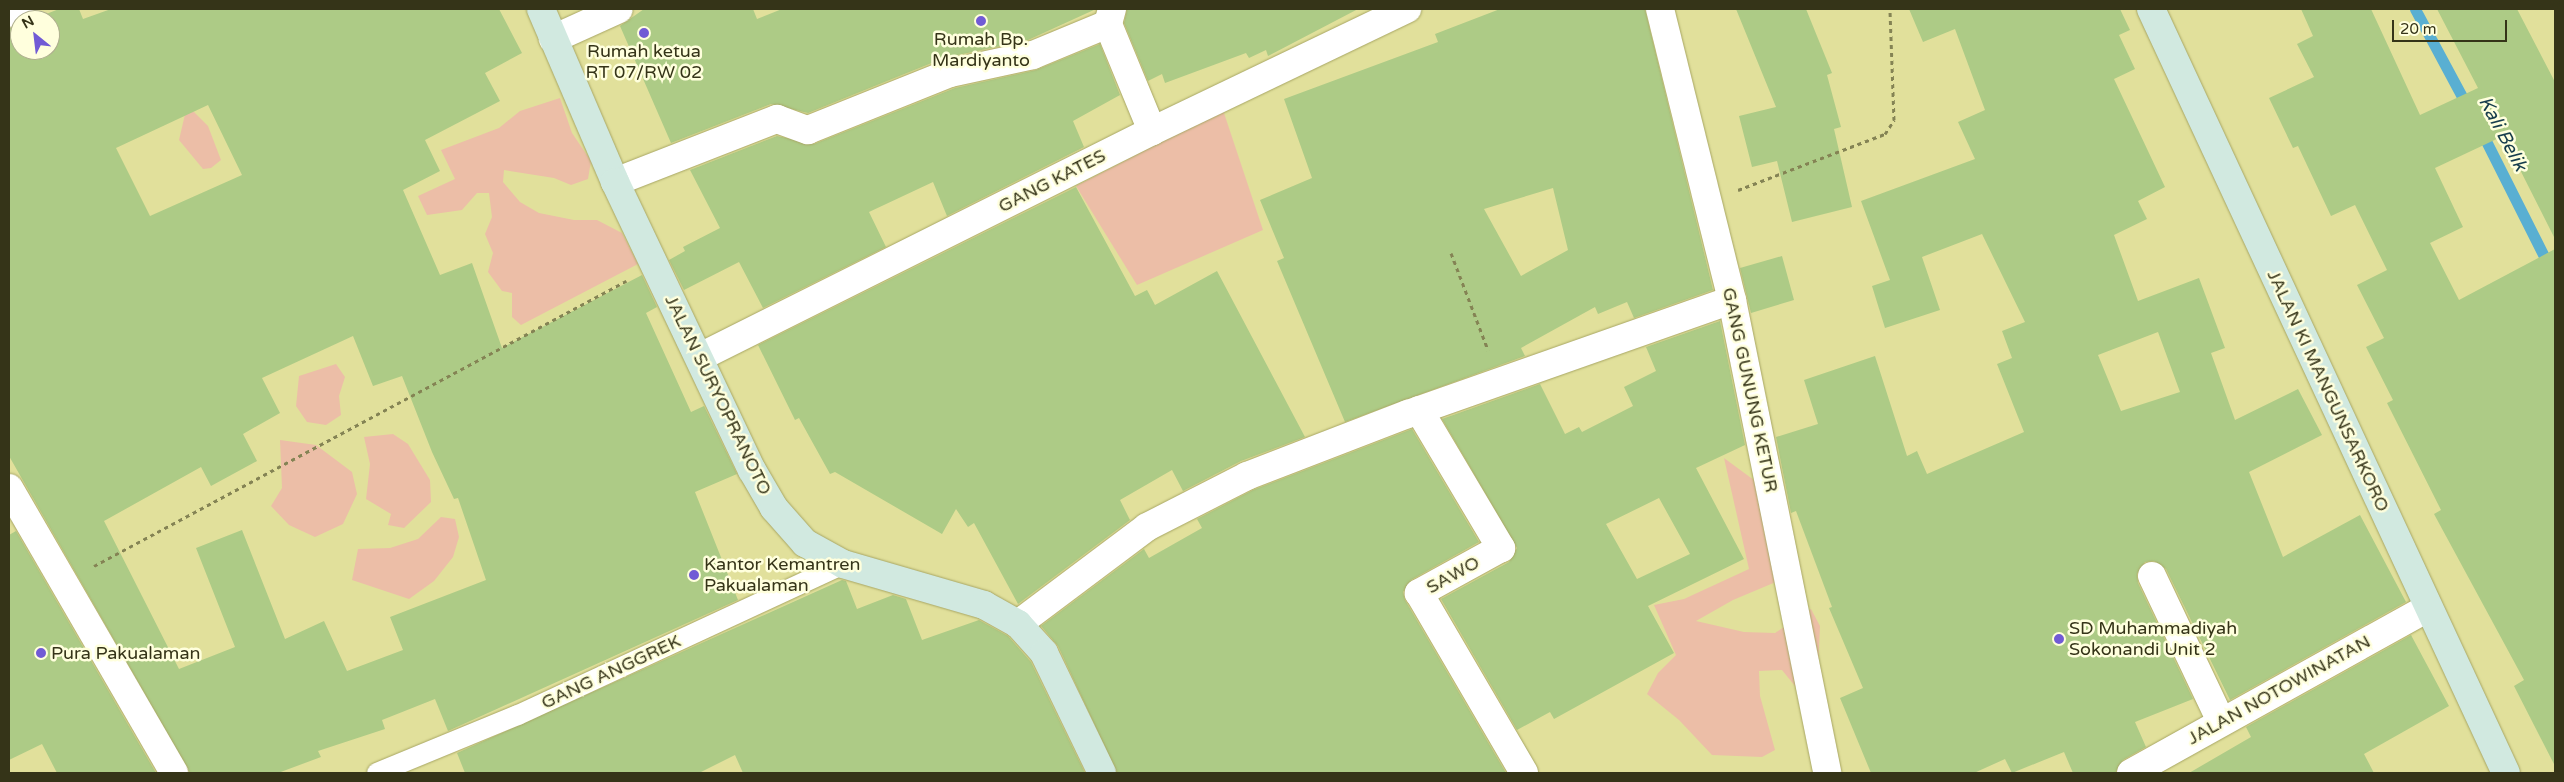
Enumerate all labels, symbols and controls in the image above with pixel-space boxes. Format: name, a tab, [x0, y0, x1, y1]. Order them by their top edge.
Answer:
north arrow	[10, 10, 60, 60]
scale bar	[2394, 10, 2509, 42]
text: N	[19, 12, 37, 32]
marker: Rumah Bp. Mardiyanto	[975, 15, 987, 27]
text: 20 m	[2400, 20, 2437, 38]
marker: Rumah ketua RT 07/RW 02	[638, 27, 650, 39]
place label: Rumah Bp. Mardiyanto	[932, 29, 1030, 72]
place label: Rumah ketua RT 07/RW 02	[586, 41, 702, 84]
water label: Kali Belik	[2473, 93, 2531, 175]
street label: GANG KATES	[995, 145, 1109, 217]
street label: JALAN KI MANGUNSARKORO	[2262, 267, 2394, 515]
street label: GANG GUNUNG KETUR	[1718, 286, 1782, 494]
street label: JALAN SURYOPRANOTO	[660, 292, 776, 498]
street label: SAWO	[1423, 552, 1483, 598]
place label: Kantor Kemantren Pakualaman	[704, 554, 860, 596]
marker: Kantor Kemantren Pakualaman	[688, 569, 700, 581]
place label: SD Muhammadiyah Sokonandi Unit 2	[2069, 618, 2237, 660]
street label: GANG ANGGREK	[538, 630, 684, 714]
street label: JALAN NOTOWINATAN	[2184, 631, 2374, 749]
marker: SD Muhammadiyah Sokonandi Unit 2	[2053, 633, 2065, 645]
place label: Pura Pakualaman	[51, 642, 200, 664]
marker: Pura Pakualaman	[35, 647, 47, 659]

